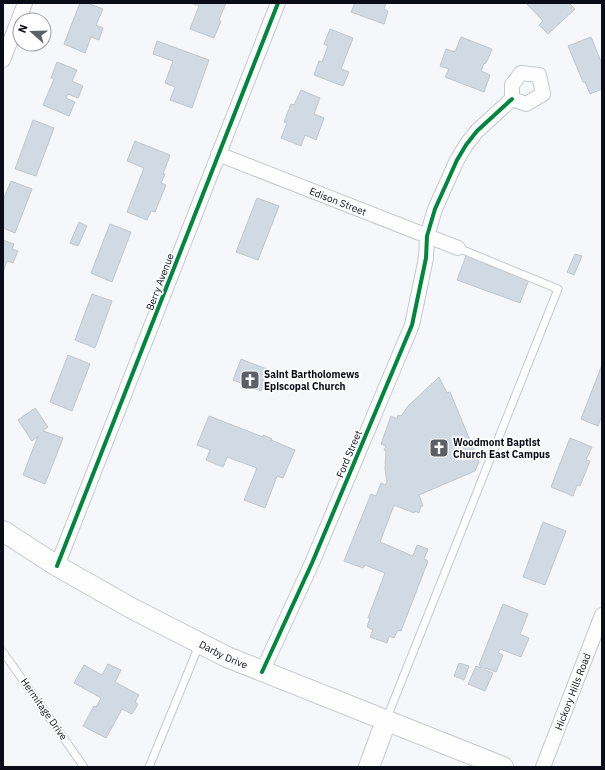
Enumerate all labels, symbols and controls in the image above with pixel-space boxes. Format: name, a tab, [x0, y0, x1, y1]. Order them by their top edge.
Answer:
north arrow	[12, 12, 52, 52]
text: N	[15, 22, 31, 35]
street label: Edison Street	[308, 184, 369, 218]
street label: Berry Avenue	[143, 251, 177, 312]
place label: Saint Bartholomews Episcopal Church	[264, 368, 359, 393]
church icon: Saint Bartholomews Episcopal Church	[239, 369, 261, 391]
street label: Ford Street	[333, 428, 365, 480]
place label: Woodmont Baptist Church East Campus	[453, 436, 550, 461]
church icon: Woodmont Baptist Church East Campus	[428, 437, 450, 459]
street label: Darby Drive	[197, 637, 250, 671]
street label: Hickory Hills Road	[551, 651, 593, 732]
street label: Hermitage Drive	[18, 676, 70, 743]

